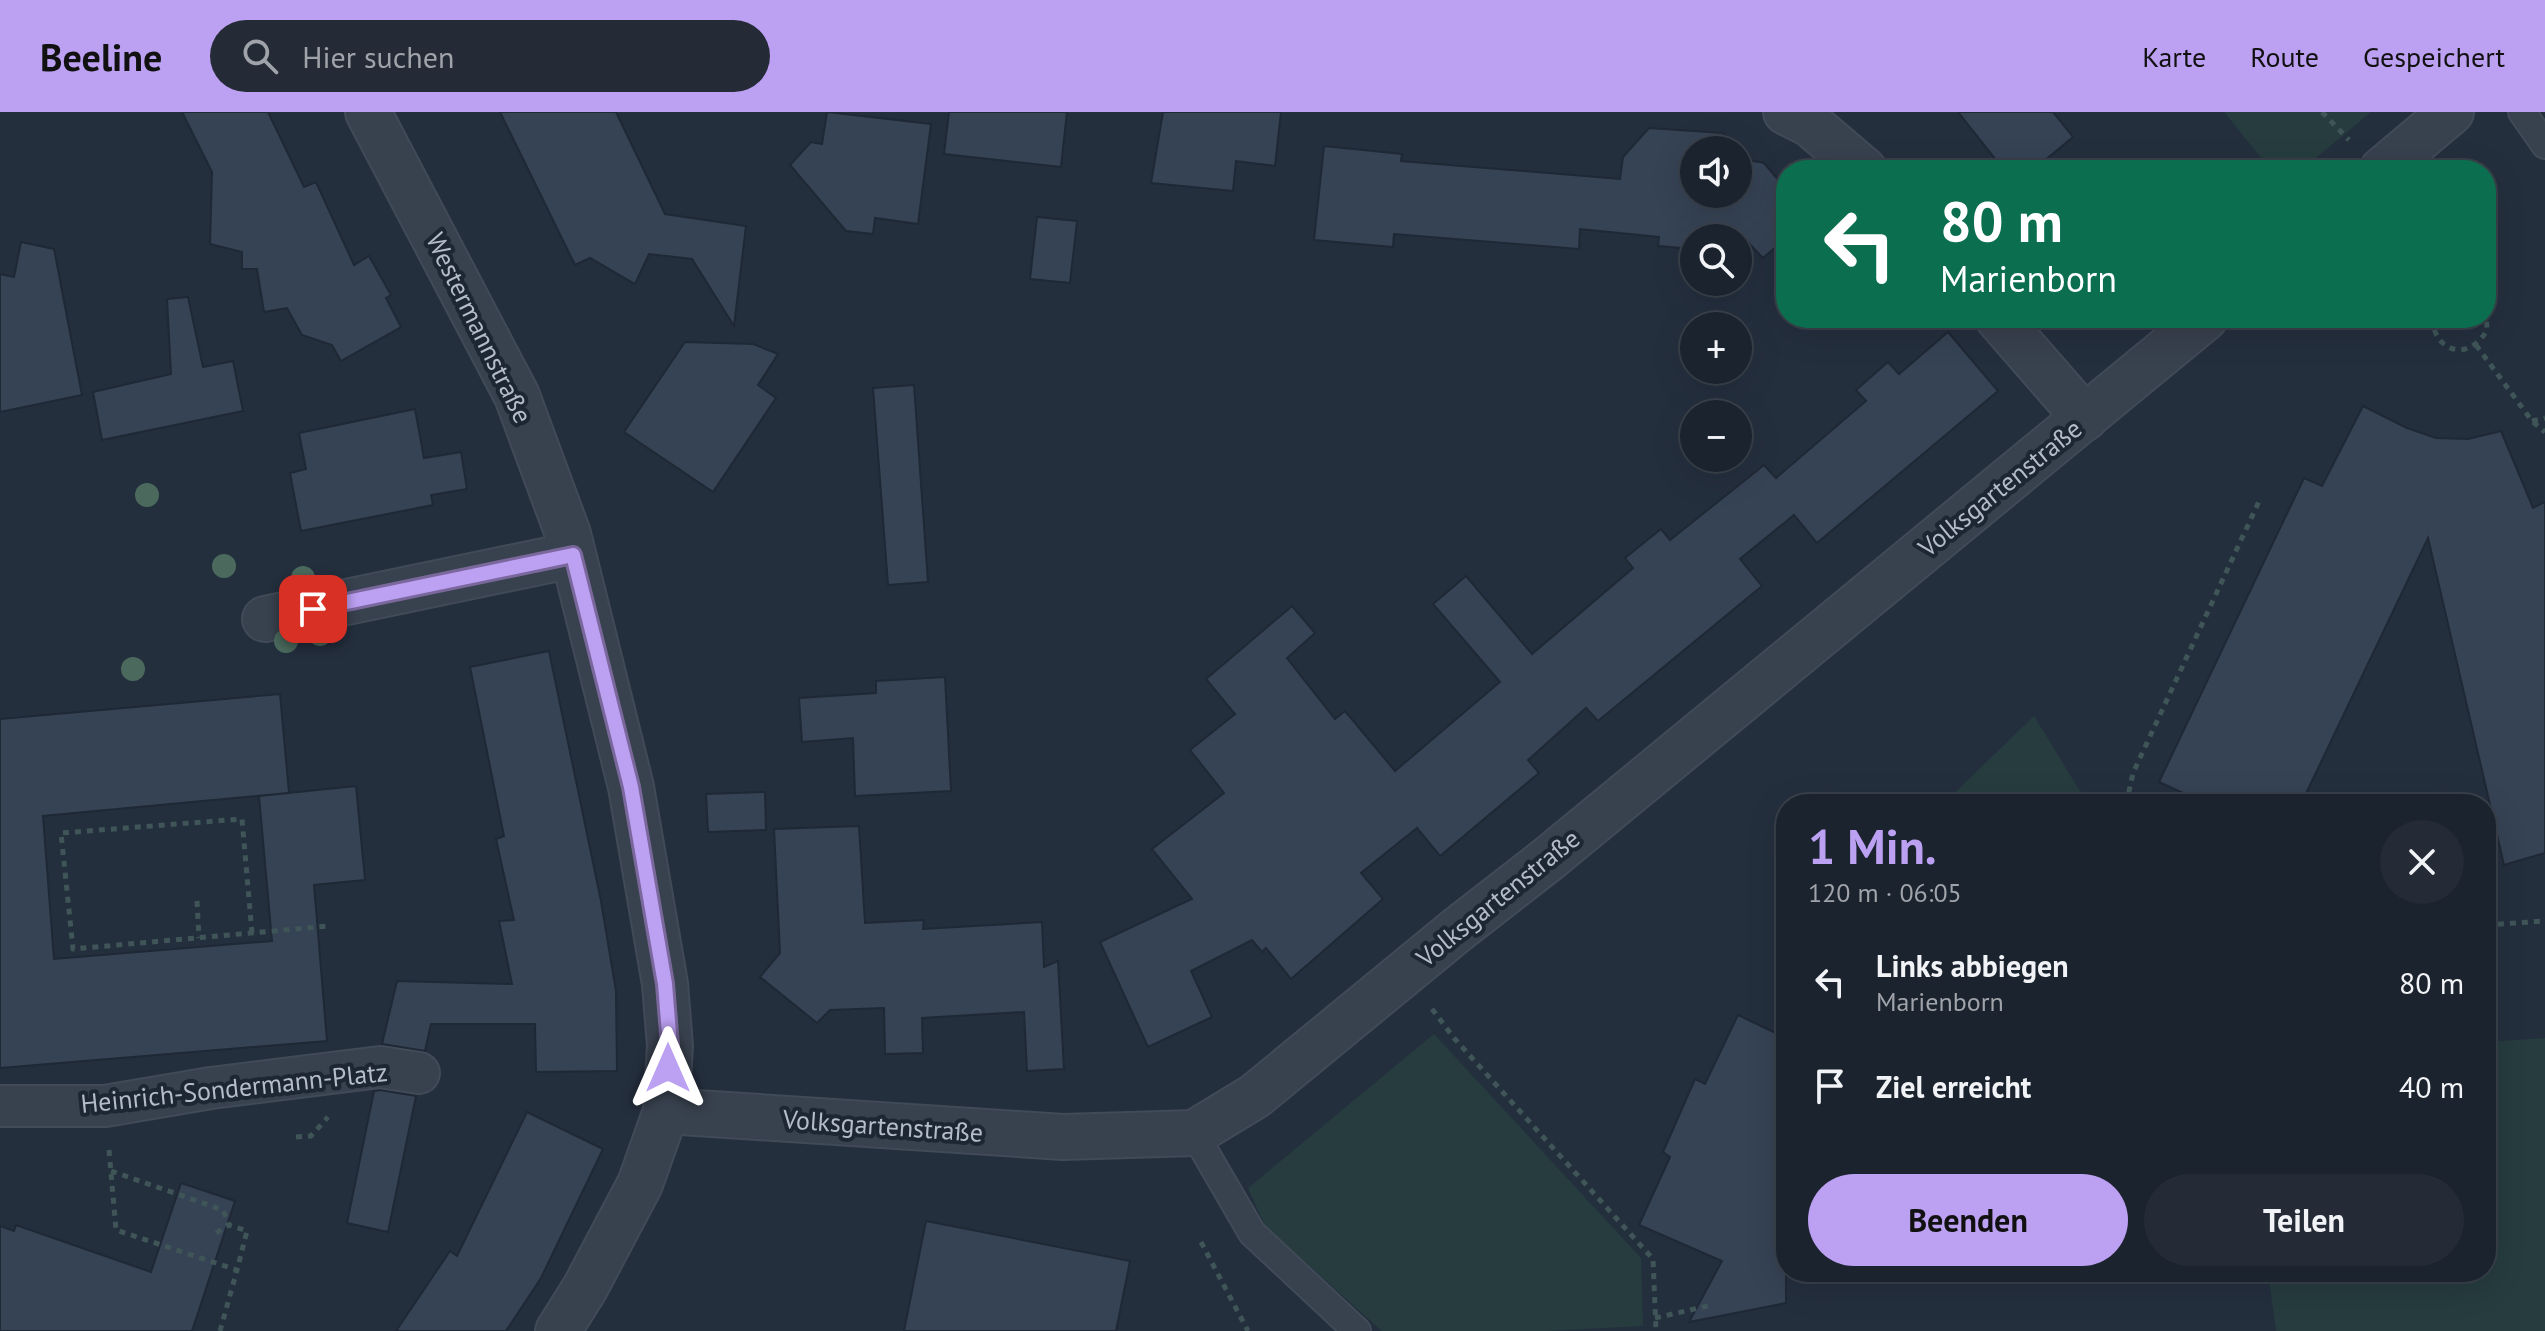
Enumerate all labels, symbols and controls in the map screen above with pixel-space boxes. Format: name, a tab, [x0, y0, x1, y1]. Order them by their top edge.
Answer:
search box	[210, 20, 770, 92]
text: Beeline	[40, 32, 162, 81]
icon: search	[238, 34, 282, 78]
text: Hier suchen	[302, 37, 454, 76]
text: Karte	[2142, 38, 2206, 75]
text: Route	[2250, 38, 2319, 75]
text: Gespeichert	[2363, 38, 2505, 75]
map controls	[1680, 136, 1752, 472]
button: sound	[1680, 136, 1752, 208]
text: 80 m	[1940, 185, 2063, 257]
icon: left	[1808, 192, 1912, 296]
button: search	[1680, 224, 1752, 296]
street label: Westermannstraße	[419, 227, 540, 428]
text: Marienborn	[1940, 255, 2117, 302]
button: +	[1680, 312, 1752, 384]
button: −	[1680, 400, 1752, 472]
street label: Volksgartenstraße	[1911, 412, 2088, 564]
pin	[279, 575, 347, 643]
icon: arrive	[291, 587, 335, 631]
text: 1 Min.	[1808, 815, 1937, 877]
button: close	[2380, 820, 2464, 904]
street label: Volksgartenstraße	[1409, 822, 1586, 974]
text: 120 m · 06:05	[1808, 876, 1962, 909]
text: Links abbiegen	[1876, 946, 2069, 985]
icon: left	[1808, 960, 1852, 1004]
text: 80 m	[2399, 963, 2464, 1002]
text: Marienborn	[1876, 985, 2004, 1018]
position arrow	[626, 1026, 710, 1110]
street label: Heinrich-Sondermann-Platz	[79, 1055, 389, 1120]
icon: arrive	[1808, 1064, 1852, 1108]
text: Ziel erreicht	[1876, 1067, 2031, 1106]
text: 40 m	[2399, 1067, 2464, 1106]
street label: Volksgartenstraße	[781, 1102, 984, 1149]
button: Beenden	[1808, 1174, 2128, 1266]
button: Teilen	[2144, 1174, 2464, 1266]

